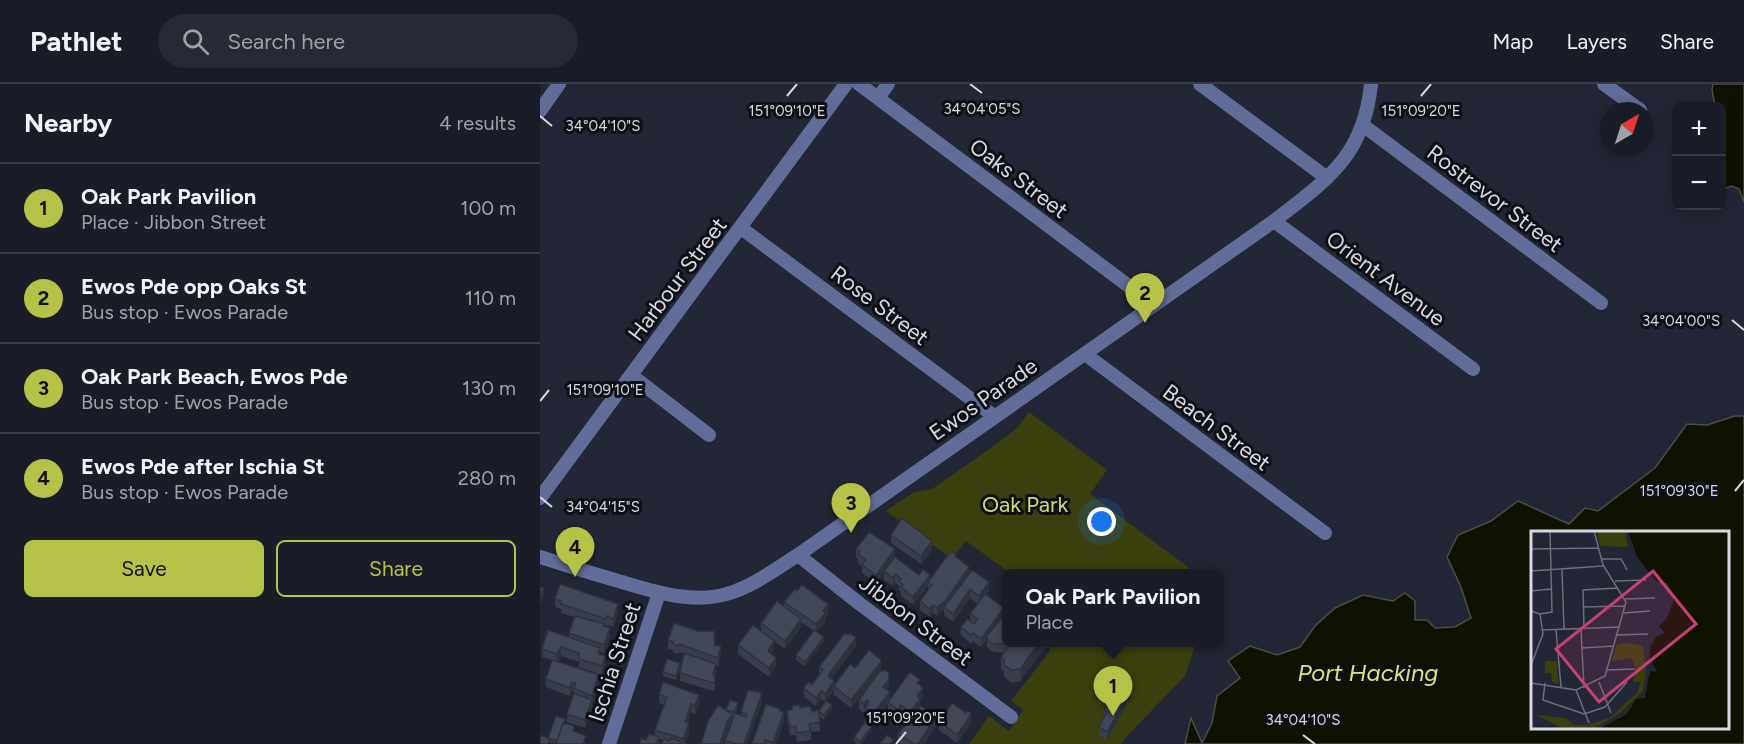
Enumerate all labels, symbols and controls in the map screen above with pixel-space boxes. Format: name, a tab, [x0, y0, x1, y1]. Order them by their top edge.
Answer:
search box	[158, 14, 578, 68]
text: Pathlet	[30, 24, 122, 58]
icon: search	[179, 25, 212, 58]
text: Search here	[227, 28, 345, 55]
text: Map	[1493, 29, 1533, 54]
text: Layers	[1566, 29, 1627, 54]
text: Share	[1660, 29, 1714, 54]
text: 34°04'05"S	[943, 100, 1021, 118]
text: 151°09'10"E	[748, 102, 826, 120]
text: 151°09'20"E	[1381, 102, 1461, 120]
north arrow	[1600, 102, 1654, 156]
map controls	[1672, 102, 1726, 210]
button: +	[1672, 102, 1726, 156]
text: Nearby	[24, 107, 112, 139]
text: 4 results	[439, 111, 516, 135]
text: 34°04'10"S	[566, 117, 640, 135]
street label: Oaks Street	[964, 133, 1073, 224]
street label: Rostrevor Street	[1422, 139, 1568, 258]
button: −	[1672, 156, 1726, 210]
text: Oak Park Pavilion	[81, 183, 256, 210]
text: 1	[39, 196, 48, 220]
text: 100 m	[460, 196, 516, 220]
text: Place · Jibbon Street	[81, 210, 266, 234]
street label: Harbour Street	[622, 212, 733, 346]
street label: Orient Avenue	[1321, 225, 1451, 332]
street label: Rose Street	[825, 260, 934, 351]
text: Ewos Pde opp Oaks St	[81, 273, 307, 300]
pin: 2	[1126, 274, 1164, 323]
text: 2	[38, 286, 49, 310]
text: 110 m	[465, 286, 516, 310]
text: Bus stop · Ewos Parade	[81, 300, 288, 324]
text: 34°04'00"S	[1642, 312, 1720, 330]
street label: Ewos Parade	[924, 352, 1043, 447]
text: Oak Park Beach, Ewos Pde	[81, 363, 348, 390]
text: 3	[38, 376, 49, 400]
text: 130 m	[462, 376, 516, 400]
street label: Beach Street	[1158, 378, 1276, 477]
text: 151°09'10"E	[566, 381, 644, 399]
text: Bus stop · Ewos Parade	[81, 390, 288, 414]
text: Ewos Pde after Ischia St	[81, 453, 325, 480]
text: 4	[37, 466, 50, 490]
text: 280 m	[458, 466, 516, 490]
text: Bus stop · Ewos Parade	[81, 480, 288, 504]
text: 151°09'30"E	[1639, 482, 1719, 500]
pin: 3	[832, 484, 870, 533]
park label: Oak Park	[982, 491, 1068, 518]
text: 34°04'15"S	[566, 498, 640, 516]
your location	[1087, 507, 1116, 536]
pin: 4	[555, 528, 594, 577]
inset map	[1531, 531, 1729, 729]
button: Save	[24, 540, 264, 597]
button: Share	[276, 540, 516, 597]
street label: Jibbon Street	[854, 569, 977, 672]
popup	[1002, 569, 1224, 647]
text: Oak Park Pavilion	[1025, 583, 1201, 610]
street label: Ischia Street	[583, 599, 646, 725]
text: Place	[1025, 610, 1073, 634]
water label: Port Hacking	[1298, 658, 1438, 687]
pin: 1	[1094, 666, 1132, 716]
text: 151°09'20"E	[866, 709, 946, 727]
text: 34°04'10"S	[1266, 711, 1340, 729]

